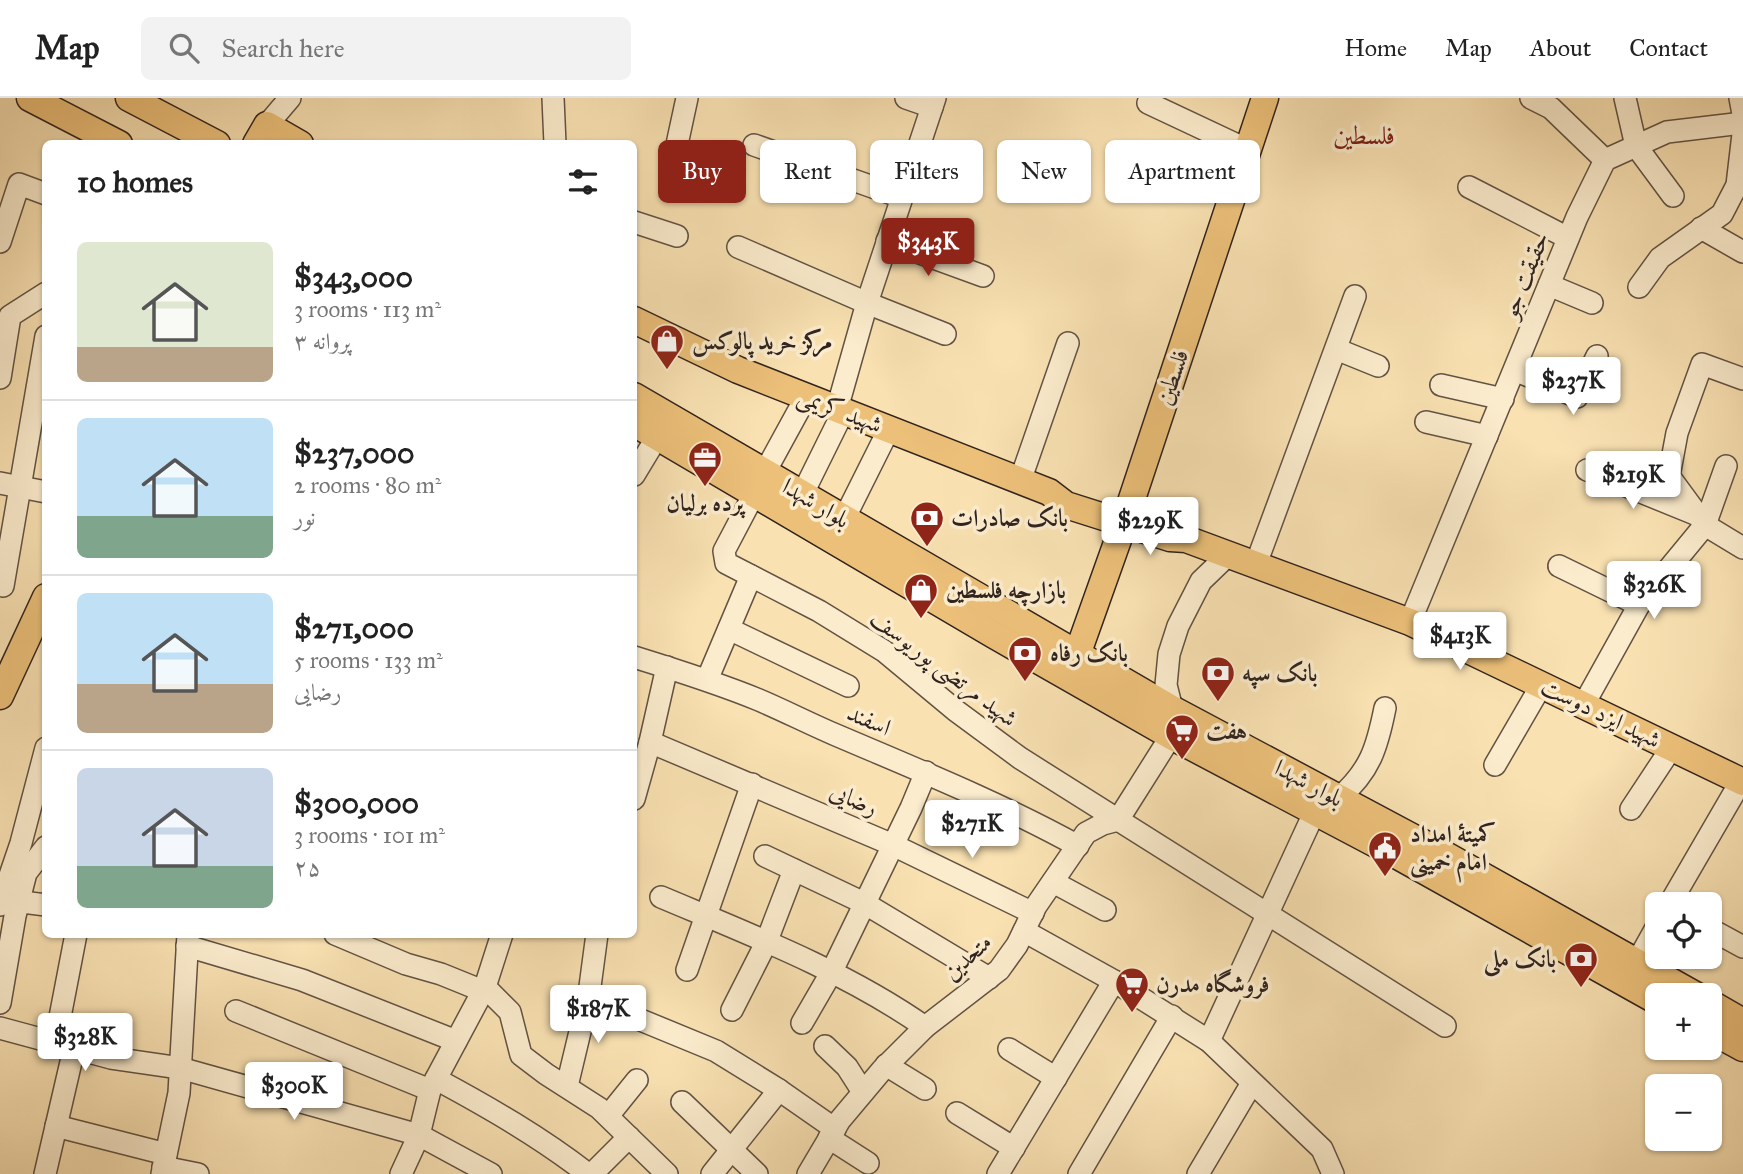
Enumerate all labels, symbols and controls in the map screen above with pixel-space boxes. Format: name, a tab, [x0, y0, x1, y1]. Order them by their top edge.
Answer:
search box	[141, 17, 631, 80]
text: Map	[35, 28, 99, 68]
icon: search	[165, 29, 203, 67]
text: Search here	[221, 32, 345, 64]
text: Home	[1344, 33, 1407, 63]
text: Map	[1445, 33, 1492, 63]
text: About	[1530, 33, 1591, 63]
text: Contact	[1629, 33, 1708, 63]
district label: فلسطین	[1333, 119, 1395, 151]
chip: Buy	[658, 140, 746, 203]
chip: Rent	[760, 140, 856, 203]
chip: Filters	[870, 140, 983, 203]
chip: New	[997, 140, 1091, 203]
chip: Apartment	[1105, 140, 1260, 203]
icon: filters	[564, 163, 602, 201]
text: 10 homes	[77, 164, 193, 200]
pin: $343K	[879, 218, 977, 278]
text: $343K	[897, 227, 959, 255]
street label: حقیقت جو	[1493, 228, 1556, 324]
text: $343,000	[294, 259, 413, 295]
icon: home	[133, 270, 217, 354]
text: 3 rooms · 113 m²	[294, 295, 441, 323]
shop icon: مركز خريد پالوكس	[648, 322, 686, 371]
place label: مركز خريد پالوكس	[692, 326, 832, 359]
text: پروانه ۳	[294, 327, 351, 355]
street label: فلسطین	[1149, 345, 1195, 409]
pin: $237K	[1524, 358, 1622, 417]
text: $237K	[1542, 366, 1604, 394]
street label: شهید کریمی	[793, 380, 887, 442]
text: $237,000	[294, 435, 415, 471]
office icon: پرده برلیان	[686, 439, 724, 488]
icon: home	[133, 446, 217, 530]
pin: $219K	[1584, 452, 1682, 511]
text: $219K	[1602, 460, 1664, 488]
text: 2 rooms · 80 m²	[294, 471, 441, 499]
street label: بلوار شهدا	[777, 471, 855, 535]
place label: پرده برلیان	[666, 488, 746, 519]
pin: $229K	[1101, 498, 1199, 557]
bank icon: بانک صادرات	[908, 499, 946, 548]
text: نور	[294, 503, 315, 531]
place label: بانک صادرات	[951, 503, 1068, 533]
text: $229K	[1117, 506, 1183, 534]
pin: $326K	[1605, 561, 1703, 621]
text: $326K	[1623, 570, 1685, 598]
shop icon: بازارچه فلسطین	[902, 571, 940, 620]
place label: بازارچه فلسطین	[946, 575, 1066, 607]
street label: شهید مرتضی پوریوسف	[863, 603, 1024, 735]
text: $271,000	[294, 610, 414, 646]
pin: $413K	[1411, 612, 1509, 672]
icon: home	[133, 621, 217, 705]
text: $413K	[1429, 621, 1491, 649]
bank icon: بانک رفاه	[1006, 634, 1044, 683]
place label: بانک رفاه	[1050, 638, 1128, 668]
text: 5 rooms · 133 m²	[294, 646, 443, 674]
bank icon: بانک سپه	[1199, 654, 1237, 703]
place label: بانک سپه	[1242, 658, 1318, 689]
street label: شهید ایزد دوست	[1536, 671, 1666, 755]
text: رضایی	[294, 678, 341, 706]
street label: اسفند	[842, 697, 896, 743]
supermarket icon: هفت	[1163, 712, 1201, 761]
place label: هفت	[1206, 716, 1247, 746]
street label: بلوار شهدا	[1269, 752, 1349, 814]
street label: رضایی	[825, 776, 883, 822]
text: $300,000	[294, 785, 419, 821]
icon: home	[133, 796, 217, 880]
pin: $271K	[923, 800, 1021, 860]
text: $271K	[941, 809, 1003, 837]
place label: کمیتهٔ امداد امام خمینی	[1410, 819, 1496, 883]
text: 3 rooms · 101 m²	[294, 821, 445, 849]
public building icon: کمیتهٔ امداد امام خمینی	[1366, 829, 1404, 878]
text: ۲۵	[294, 853, 321, 881]
map controls	[1645, 892, 1722, 1151]
button: locate	[1645, 892, 1722, 969]
street label: متحدین	[936, 927, 998, 987]
bank icon: بانک ملی	[1562, 940, 1600, 989]
place label: بانک ملی	[1483, 944, 1556, 978]
supermarket icon: فروشگاه مدرن	[1113, 965, 1151, 1014]
place label: فروشگاه مدرن	[1156, 968, 1270, 999]
button: +	[1645, 983, 1722, 1060]
pin: $187K	[549, 986, 647, 1045]
text: $187K	[566, 994, 630, 1022]
pin: $328K	[36, 1014, 134, 1073]
text: $328K	[54, 1022, 116, 1050]
pin: $300K	[245, 1062, 343, 1122]
text: $300K	[261, 1071, 327, 1099]
button: −	[1645, 1074, 1722, 1151]

